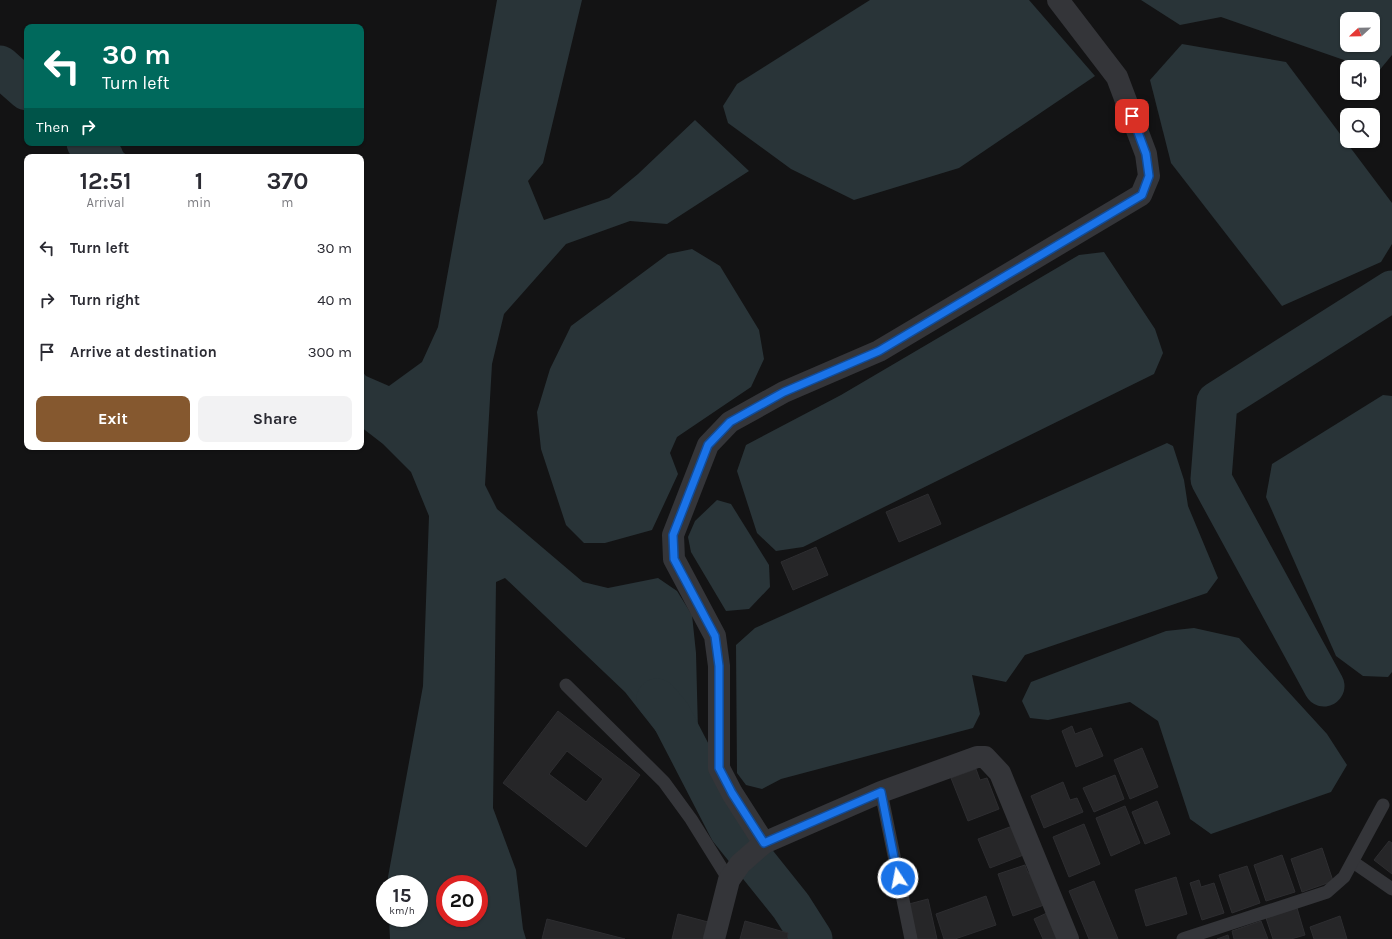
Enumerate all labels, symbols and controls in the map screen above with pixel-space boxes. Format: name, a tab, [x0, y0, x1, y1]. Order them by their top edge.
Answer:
north arrow	[1340, 12, 1380, 52]
map controls	[1340, 12, 1380, 148]
text: 30 m	[102, 38, 171, 71]
icon: left	[36, 40, 88, 92]
button: sound	[1340, 60, 1380, 100]
text: Turn left	[102, 72, 170, 94]
pin	[1115, 99, 1149, 133]
icon: arrive	[1121, 105, 1143, 127]
button: search	[1340, 108, 1380, 148]
icon: right	[77, 116, 99, 138]
text: Then	[36, 118, 69, 136]
text: 12:51	[79, 167, 132, 195]
text: 1	[195, 167, 203, 195]
text: 370	[266, 167, 308, 195]
text: Arrival	[86, 195, 125, 210]
text: min	[187, 195, 211, 210]
text: m	[281, 195, 294, 210]
icon: left	[36, 237, 58, 259]
text: Turn left	[70, 239, 129, 257]
text: 30 m	[317, 239, 352, 257]
icon: right	[36, 289, 58, 311]
text: Turn right	[70, 291, 140, 309]
text: 40 m	[317, 291, 352, 309]
icon: arrive	[36, 341, 58, 363]
text: Arrive at destination	[70, 343, 217, 361]
text: 300 m	[308, 343, 352, 361]
button: Exit	[36, 396, 190, 442]
button: Share	[198, 396, 352, 442]
position arrow	[877, 857, 919, 899]
speed limit sign: 20	[436, 875, 488, 927]
text: 15	[393, 884, 411, 907]
text: km/h	[389, 905, 415, 917]

